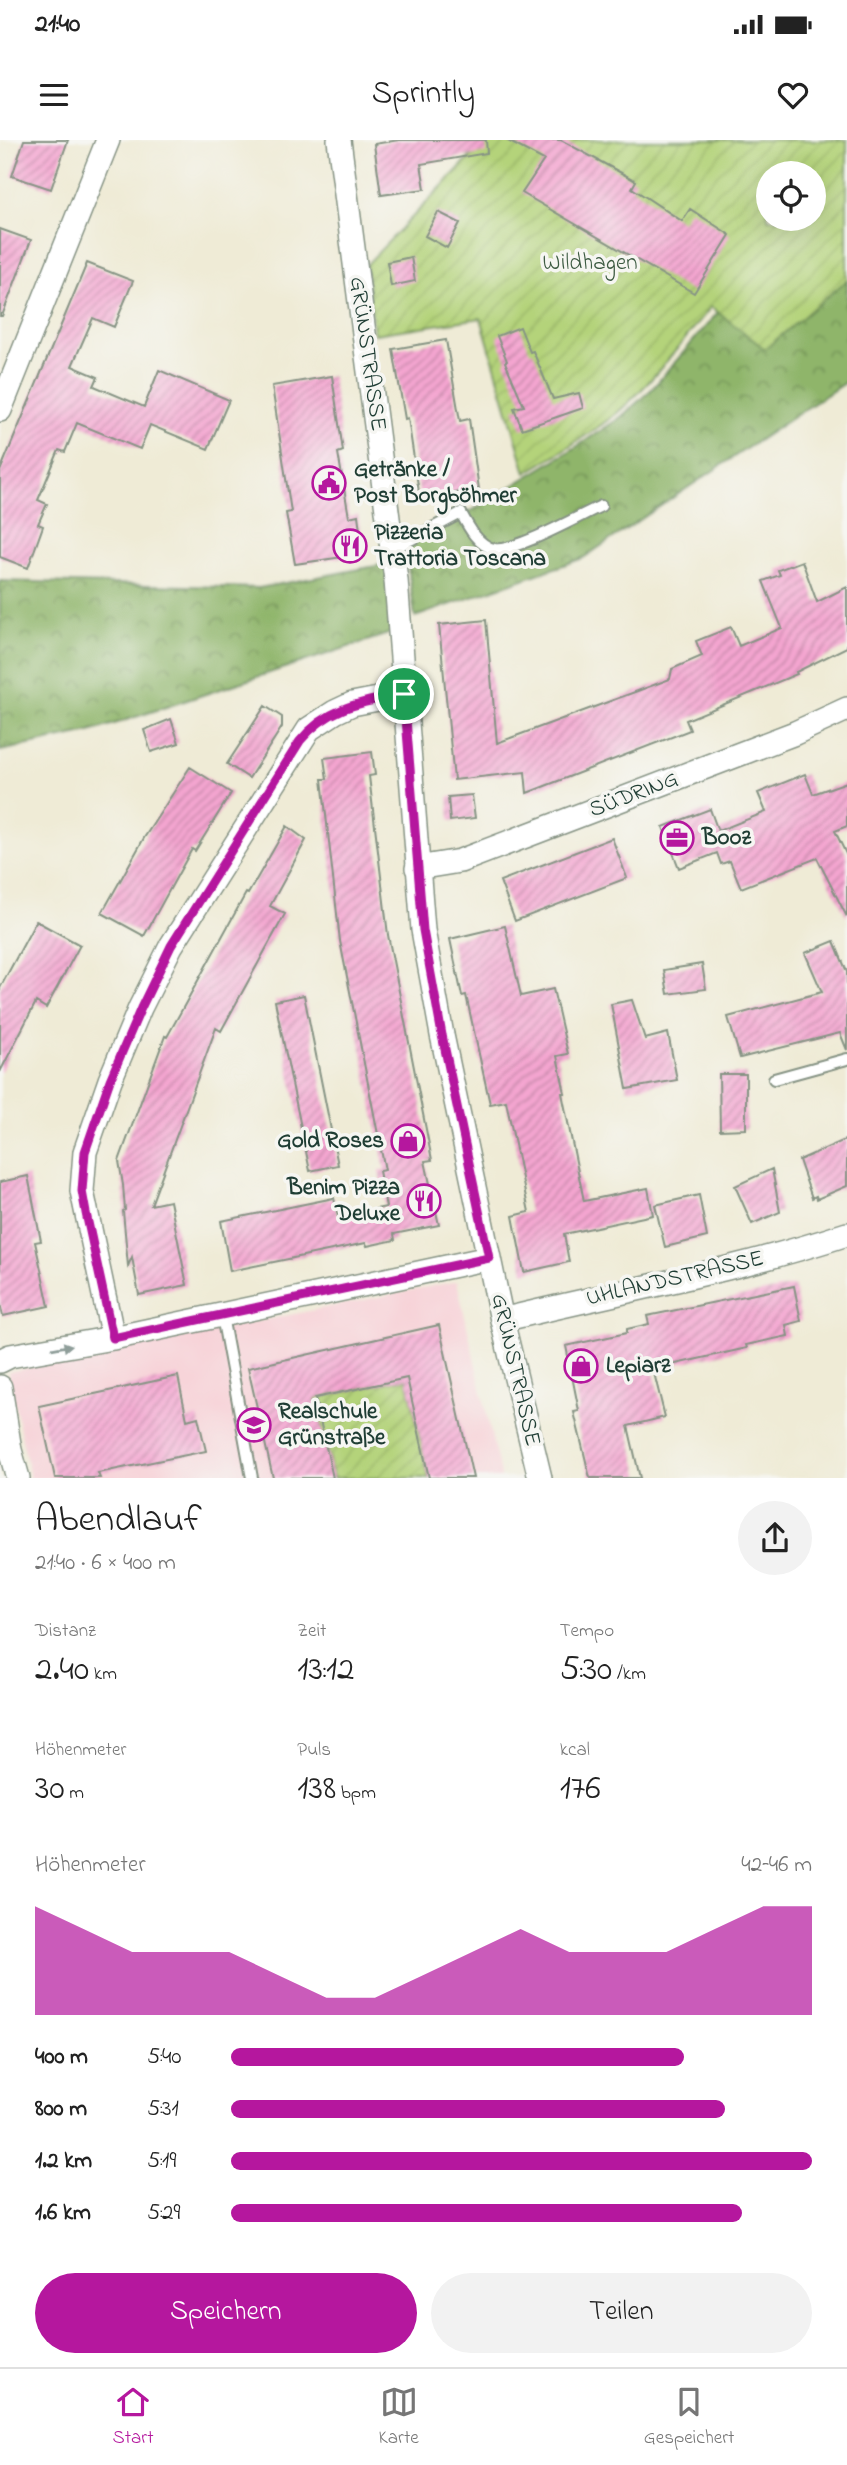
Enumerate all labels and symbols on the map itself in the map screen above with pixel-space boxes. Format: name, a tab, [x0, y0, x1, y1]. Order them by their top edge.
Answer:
park label: Wildhagen	[542, 247, 638, 281]
street label: GRÜNSTRASSE	[340, 275, 394, 433]
place label: Getränke / Post Borgböhmer	[354, 454, 518, 515]
public building icon: Getränke / Post Borgböhmer	[310, 464, 348, 502]
place label: Pizzeria Trattoria Toscana	[374, 517, 546, 576]
restaurant icon: Pizzeria Trattoria Toscana	[331, 527, 369, 565]
pin	[374, 664, 434, 724]
street label: SÜDRING	[585, 763, 683, 827]
office icon: Booz	[658, 819, 696, 857]
place label: Booz	[701, 822, 752, 855]
shop icon: Gold Roses	[389, 1122, 427, 1160]
place label: Gold Roses	[277, 1125, 384, 1158]
place label: Benim Pizza Deluxe	[286, 1172, 401, 1231]
restaurant icon: Benim Pizza Deluxe	[405, 1182, 443, 1220]
street label: UHLANDSTRASSE	[583, 1243, 767, 1315]
street label: GRÜNSTRASSE	[481, 1291, 549, 1449]
one-way arrow	[51, 1341, 73, 1352]
shop icon: Lepiarz	[562, 1347, 600, 1385]
place label: Lepiarz	[606, 1350, 672, 1383]
place label: Realschule Grünstraße	[278, 1396, 386, 1455]
school or university icon: Realschule Grünstraße	[235, 1406, 273, 1444]

